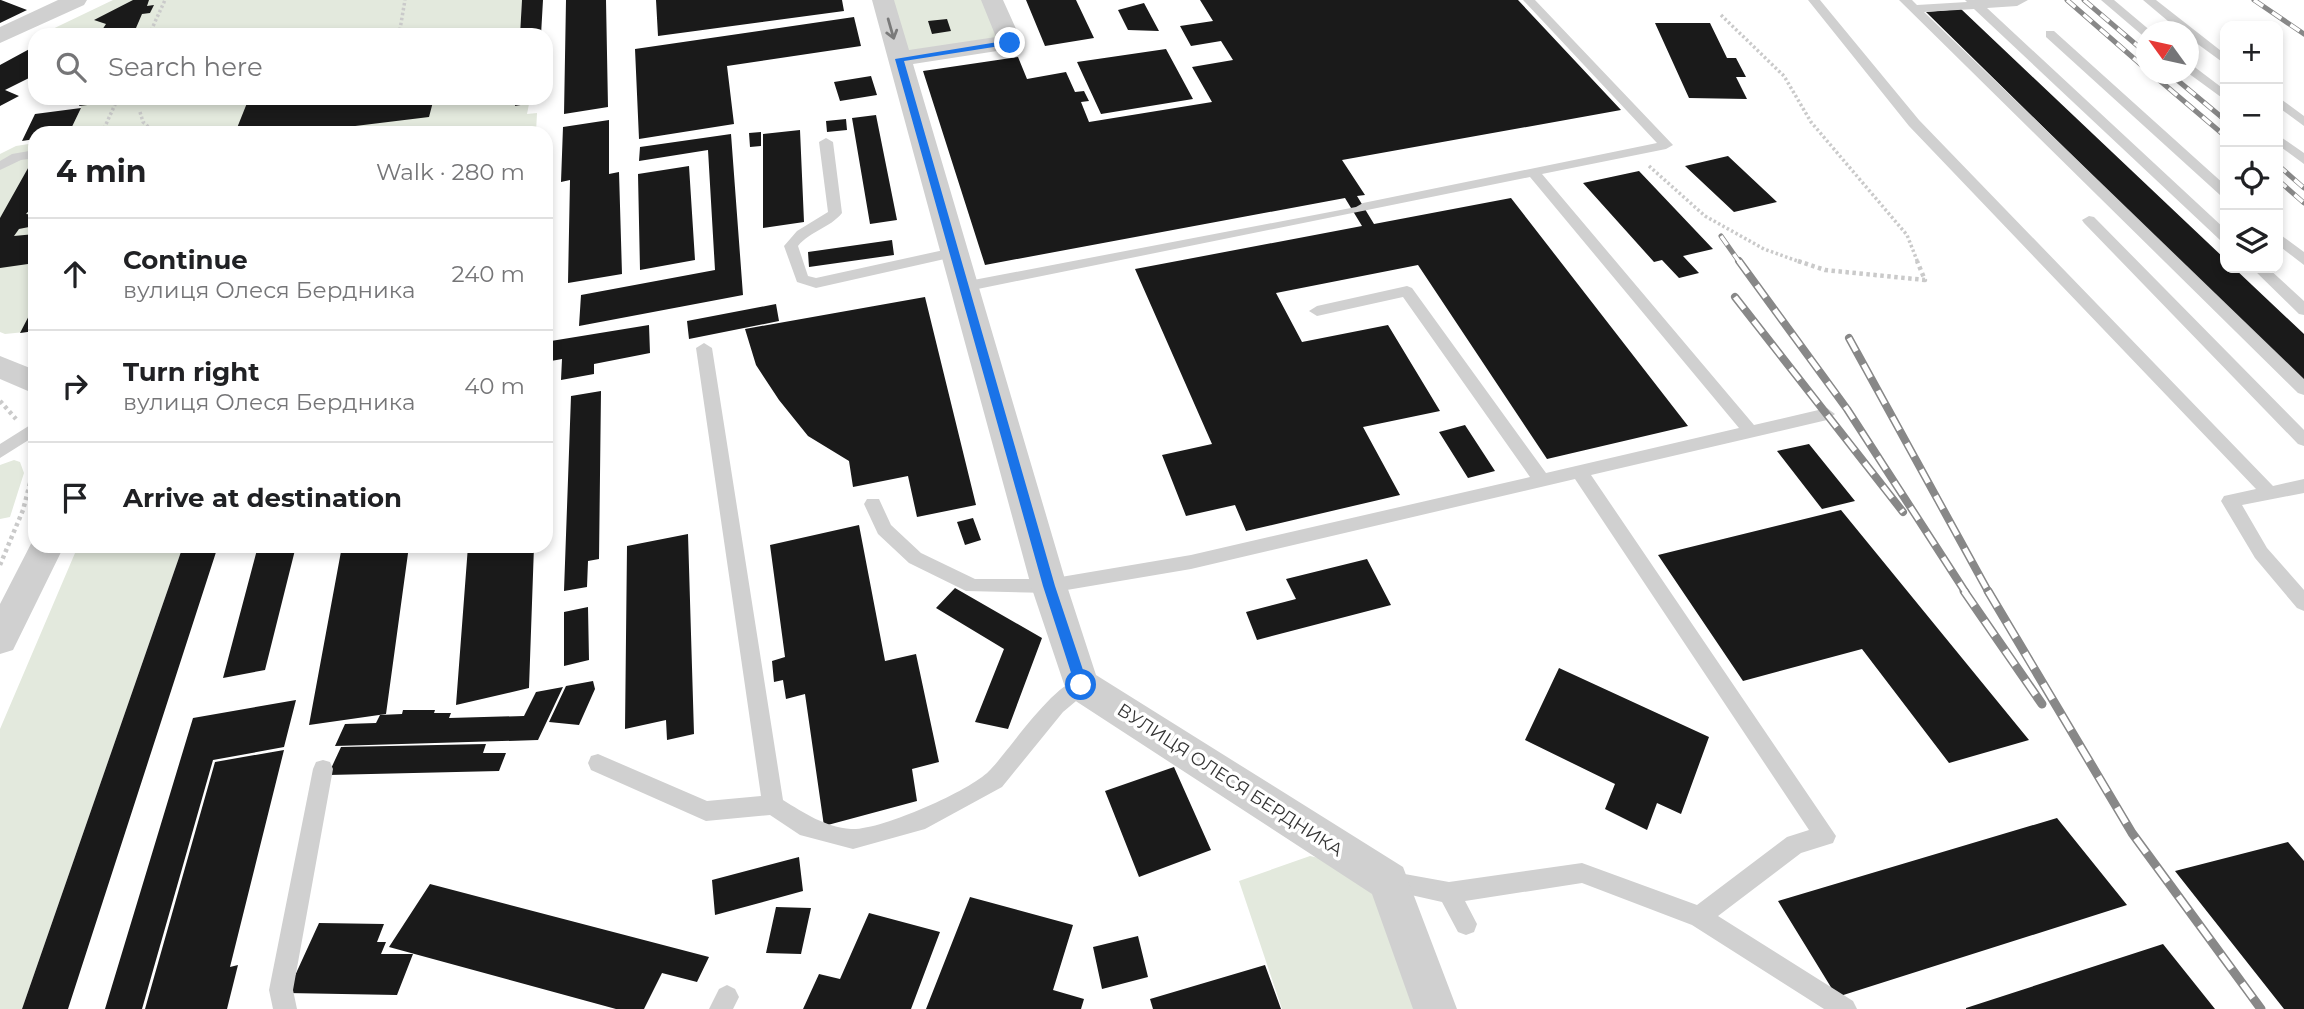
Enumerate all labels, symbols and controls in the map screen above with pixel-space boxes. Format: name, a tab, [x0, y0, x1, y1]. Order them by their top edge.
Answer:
one-way arrow	[885, 18, 898, 40]
north arrow	[2136, 21, 2199, 84]
map controls	[2220, 21, 2283, 273]
button: +	[2220, 21, 2283, 84]
route end	[994, 27, 1025, 58]
search box	[28, 28, 553, 105]
icon: search	[52, 48, 90, 86]
text: Search here	[108, 51, 263, 83]
button: −	[2220, 84, 2283, 147]
button: locate	[2220, 147, 2283, 210]
text: 4 min	[56, 153, 146, 190]
text: Walk · 280 m	[376, 158, 525, 186]
button: layers	[2220, 210, 2283, 273]
text: Continue	[123, 244, 248, 276]
icon: ahead	[56, 255, 94, 293]
text: 240 m	[452, 260, 525, 288]
text: вулиця Олеся Бердника	[123, 276, 415, 304]
text: Turn right	[123, 356, 259, 388]
icon: right	[56, 367, 94, 405]
text: 40 m	[464, 372, 525, 400]
text: вулиця Олеся Бердника	[123, 388, 415, 416]
icon: arrive	[56, 479, 94, 517]
text: Arrive at destination	[123, 482, 402, 514]
route start	[1065, 669, 1096, 700]
street label: ВУЛИЦЯ ОЛЕСЯ БЕРДНИКА	[1113, 699, 1347, 862]

